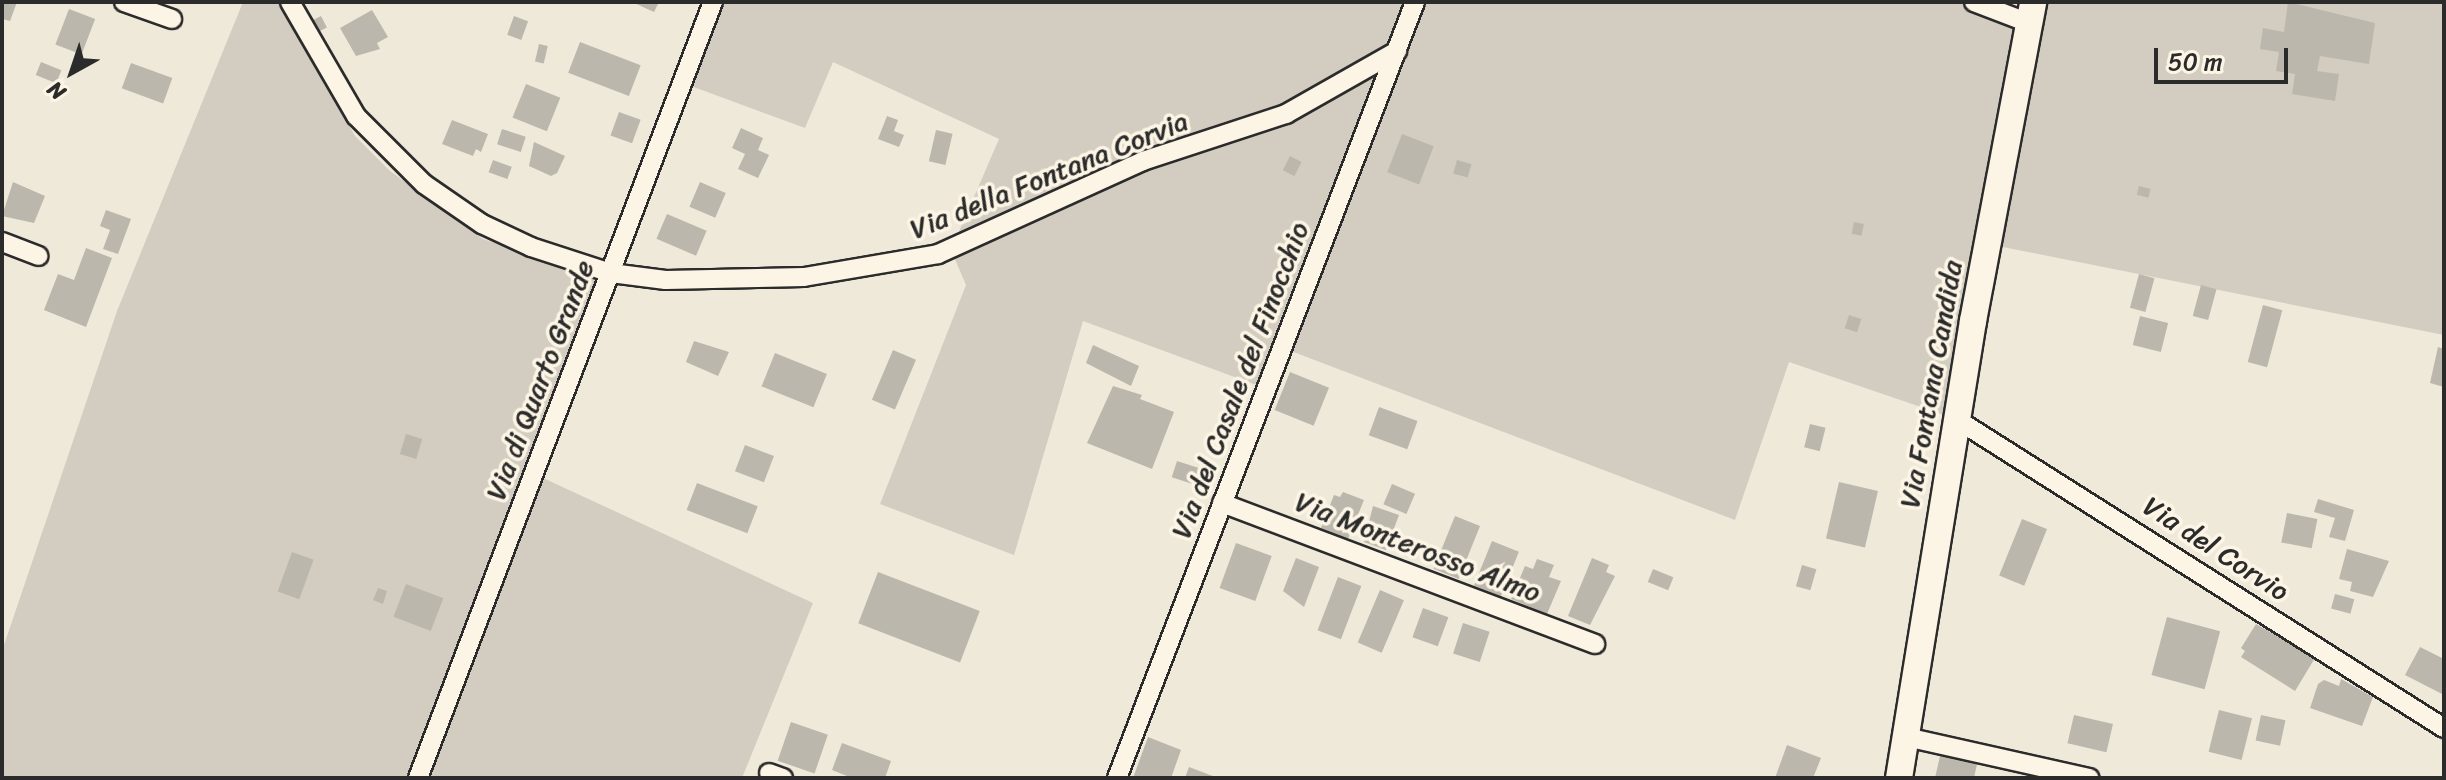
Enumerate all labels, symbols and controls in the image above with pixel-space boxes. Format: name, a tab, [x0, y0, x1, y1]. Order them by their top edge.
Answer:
north arrow	[32, 32, 112, 112]
scale bar	[2158, 32, 2292, 82]
text: 50 m	[2168, 41, 2223, 83]
text: N	[38, 71, 75, 111]
street label: Via della Fontana Corvia	[905, 104, 1193, 246]
street label: Via del Casale del Finocchio	[1164, 216, 1316, 544]
street label: Via di Quarto Grande	[479, 255, 601, 505]
street label: Via Fontana Candida	[1893, 257, 1969, 511]
street label: Via Monterosso Almo	[1291, 485, 1545, 609]
street label: Via del Corvio	[2136, 489, 2296, 609]

